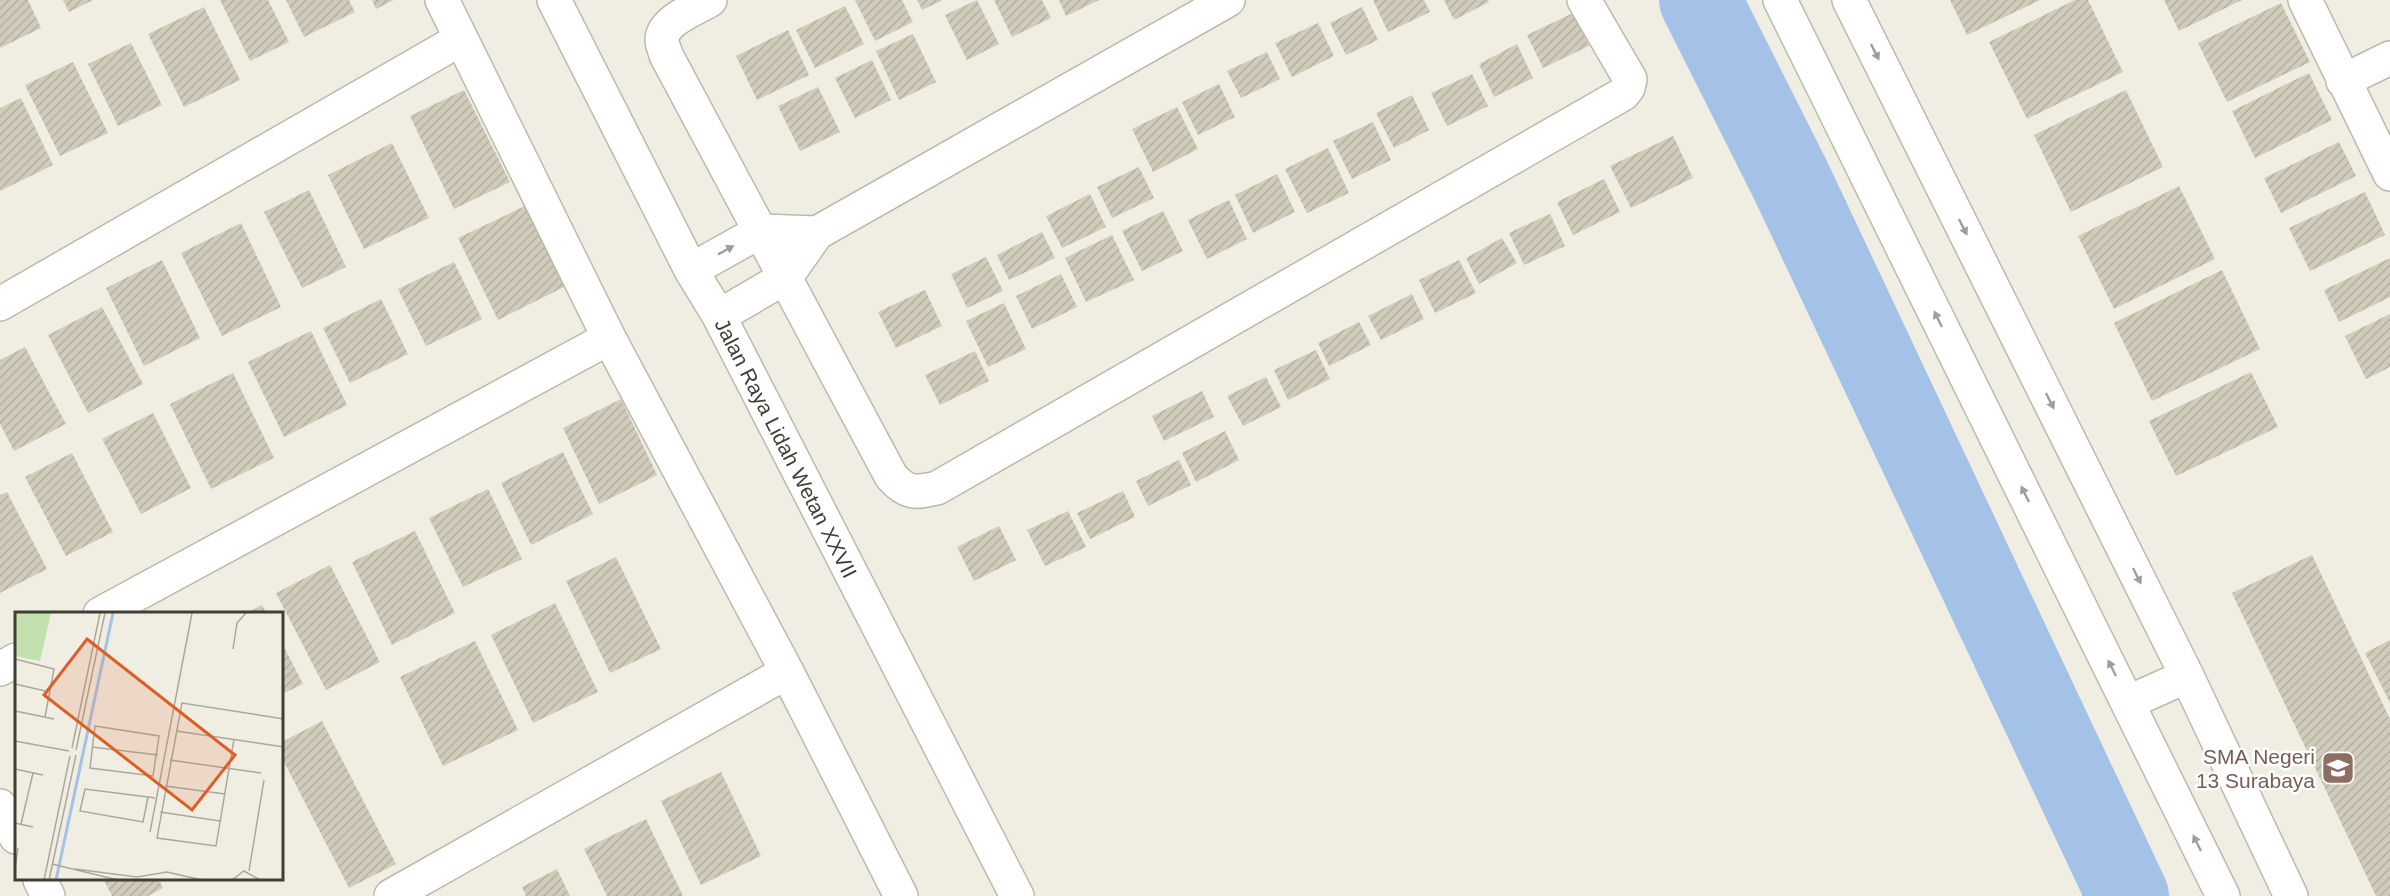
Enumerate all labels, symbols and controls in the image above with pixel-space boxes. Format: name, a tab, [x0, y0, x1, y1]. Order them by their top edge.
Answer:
one-way arrow	[1871, 44, 1880, 61]
one-way arrow	[1958, 218, 1967, 235]
one-way arrow	[718, 245, 734, 256]
one-way arrow	[1933, 310, 1943, 327]
street label: Jalan Raya Lidah Wetan XXVII	[710, 314, 862, 582]
one-way arrow	[2044, 392, 2054, 410]
one-way arrow	[2020, 485, 2030, 502]
one-way arrow	[2132, 567, 2142, 584]
inset map	[15, 612, 284, 881]
one-way arrow	[2107, 660, 2116, 677]
place label: SMA Negeri 13 Surabaya	[2196, 745, 2315, 792]
school or university icon: SMA Negeri 13 Surabaya	[2320, 750, 2356, 786]
one-way arrow	[2193, 835, 2202, 852]

